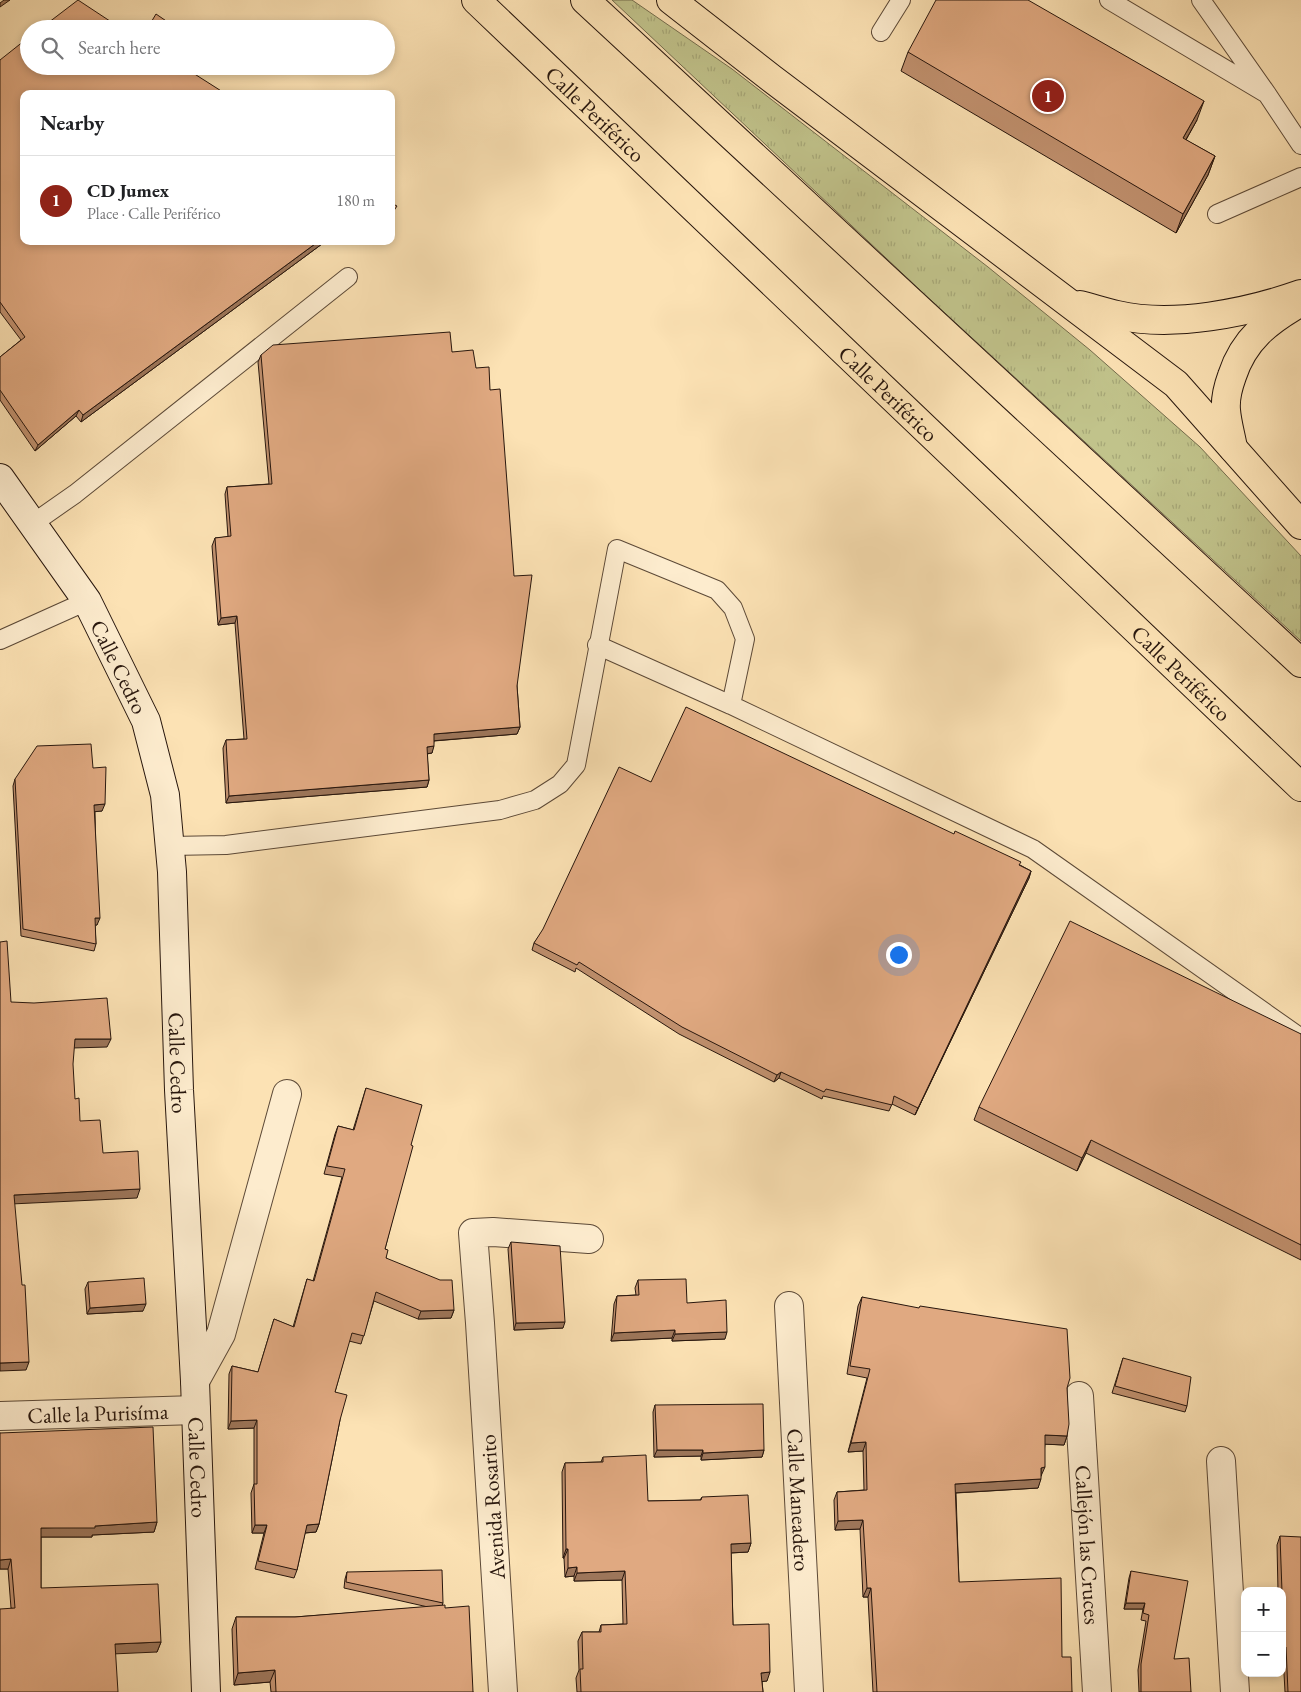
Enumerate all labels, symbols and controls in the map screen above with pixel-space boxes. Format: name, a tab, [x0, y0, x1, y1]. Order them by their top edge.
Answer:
search box	[20, 20, 395, 75]
icon: search	[38, 34, 66, 62]
text: Search here	[78, 35, 160, 60]
street label: Calle Periférico	[539, 60, 651, 169]
pin: 1	[1032, 77, 1064, 115]
text: Nearby	[40, 109, 104, 136]
text: CD Jumex	[87, 178, 169, 203]
text: 1	[52, 190, 60, 211]
text: 180 m	[336, 190, 375, 211]
text: Place · Calle Periférico	[87, 203, 221, 224]
street label: Calle Periférico	[832, 339, 944, 448]
street label: Calle Cedro	[84, 615, 154, 719]
street label: Calle Periférico	[1125, 619, 1237, 728]
your location	[886, 942, 912, 968]
street label: Calle Cedro	[162, 1012, 194, 1114]
street label: Calle la Purisíma	[27, 1397, 169, 1430]
street label: Calle Cedro	[181, 1416, 214, 1519]
street label: Calle Maneadero	[780, 1428, 817, 1572]
street label: Avenida Rosarito	[473, 1433, 512, 1582]
street label: Callejón las Cruces	[1068, 1464, 1107, 1625]
map controls	[1241, 1587, 1286, 1677]
button: +	[1241, 1587, 1286, 1632]
button: −	[1241, 1632, 1286, 1677]

